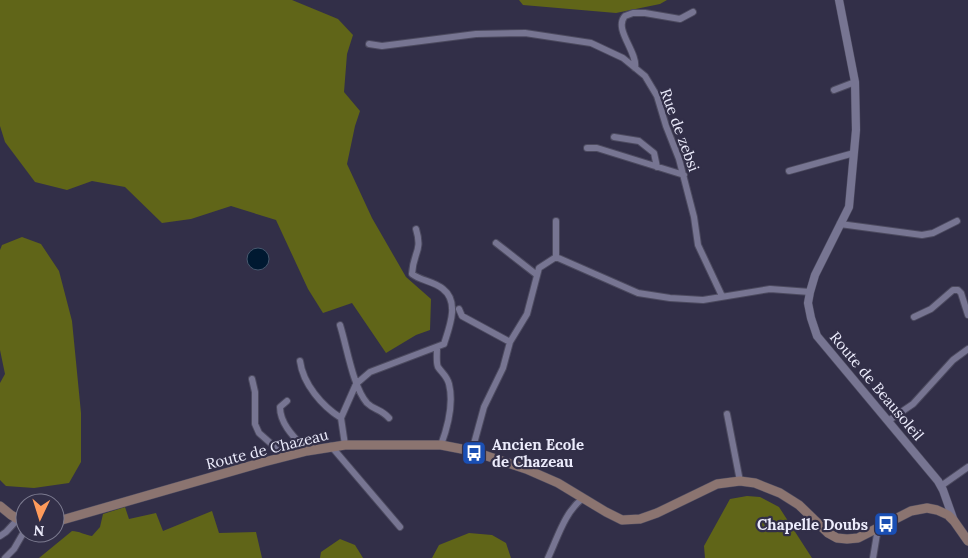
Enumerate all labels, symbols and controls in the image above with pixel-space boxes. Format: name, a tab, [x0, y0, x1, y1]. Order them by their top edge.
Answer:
street label: Rue de zebsi	[656, 86, 704, 174]
street label: Route de Beausoleil	[826, 328, 928, 444]
street label: Route de Chazeau	[204, 425, 330, 473]
place label: Ancien Ecole de Chazeau	[492, 435, 584, 471]
bus stop icon: Ancien Ecole de Chazeau	[461, 440, 487, 466]
north arrow	[15, 493, 65, 543]
bus stop icon: Chapelle Doubs	[873, 511, 899, 537]
place label: Chapelle Doubs	[757, 515, 868, 534]
text: N	[33, 522, 45, 540]

